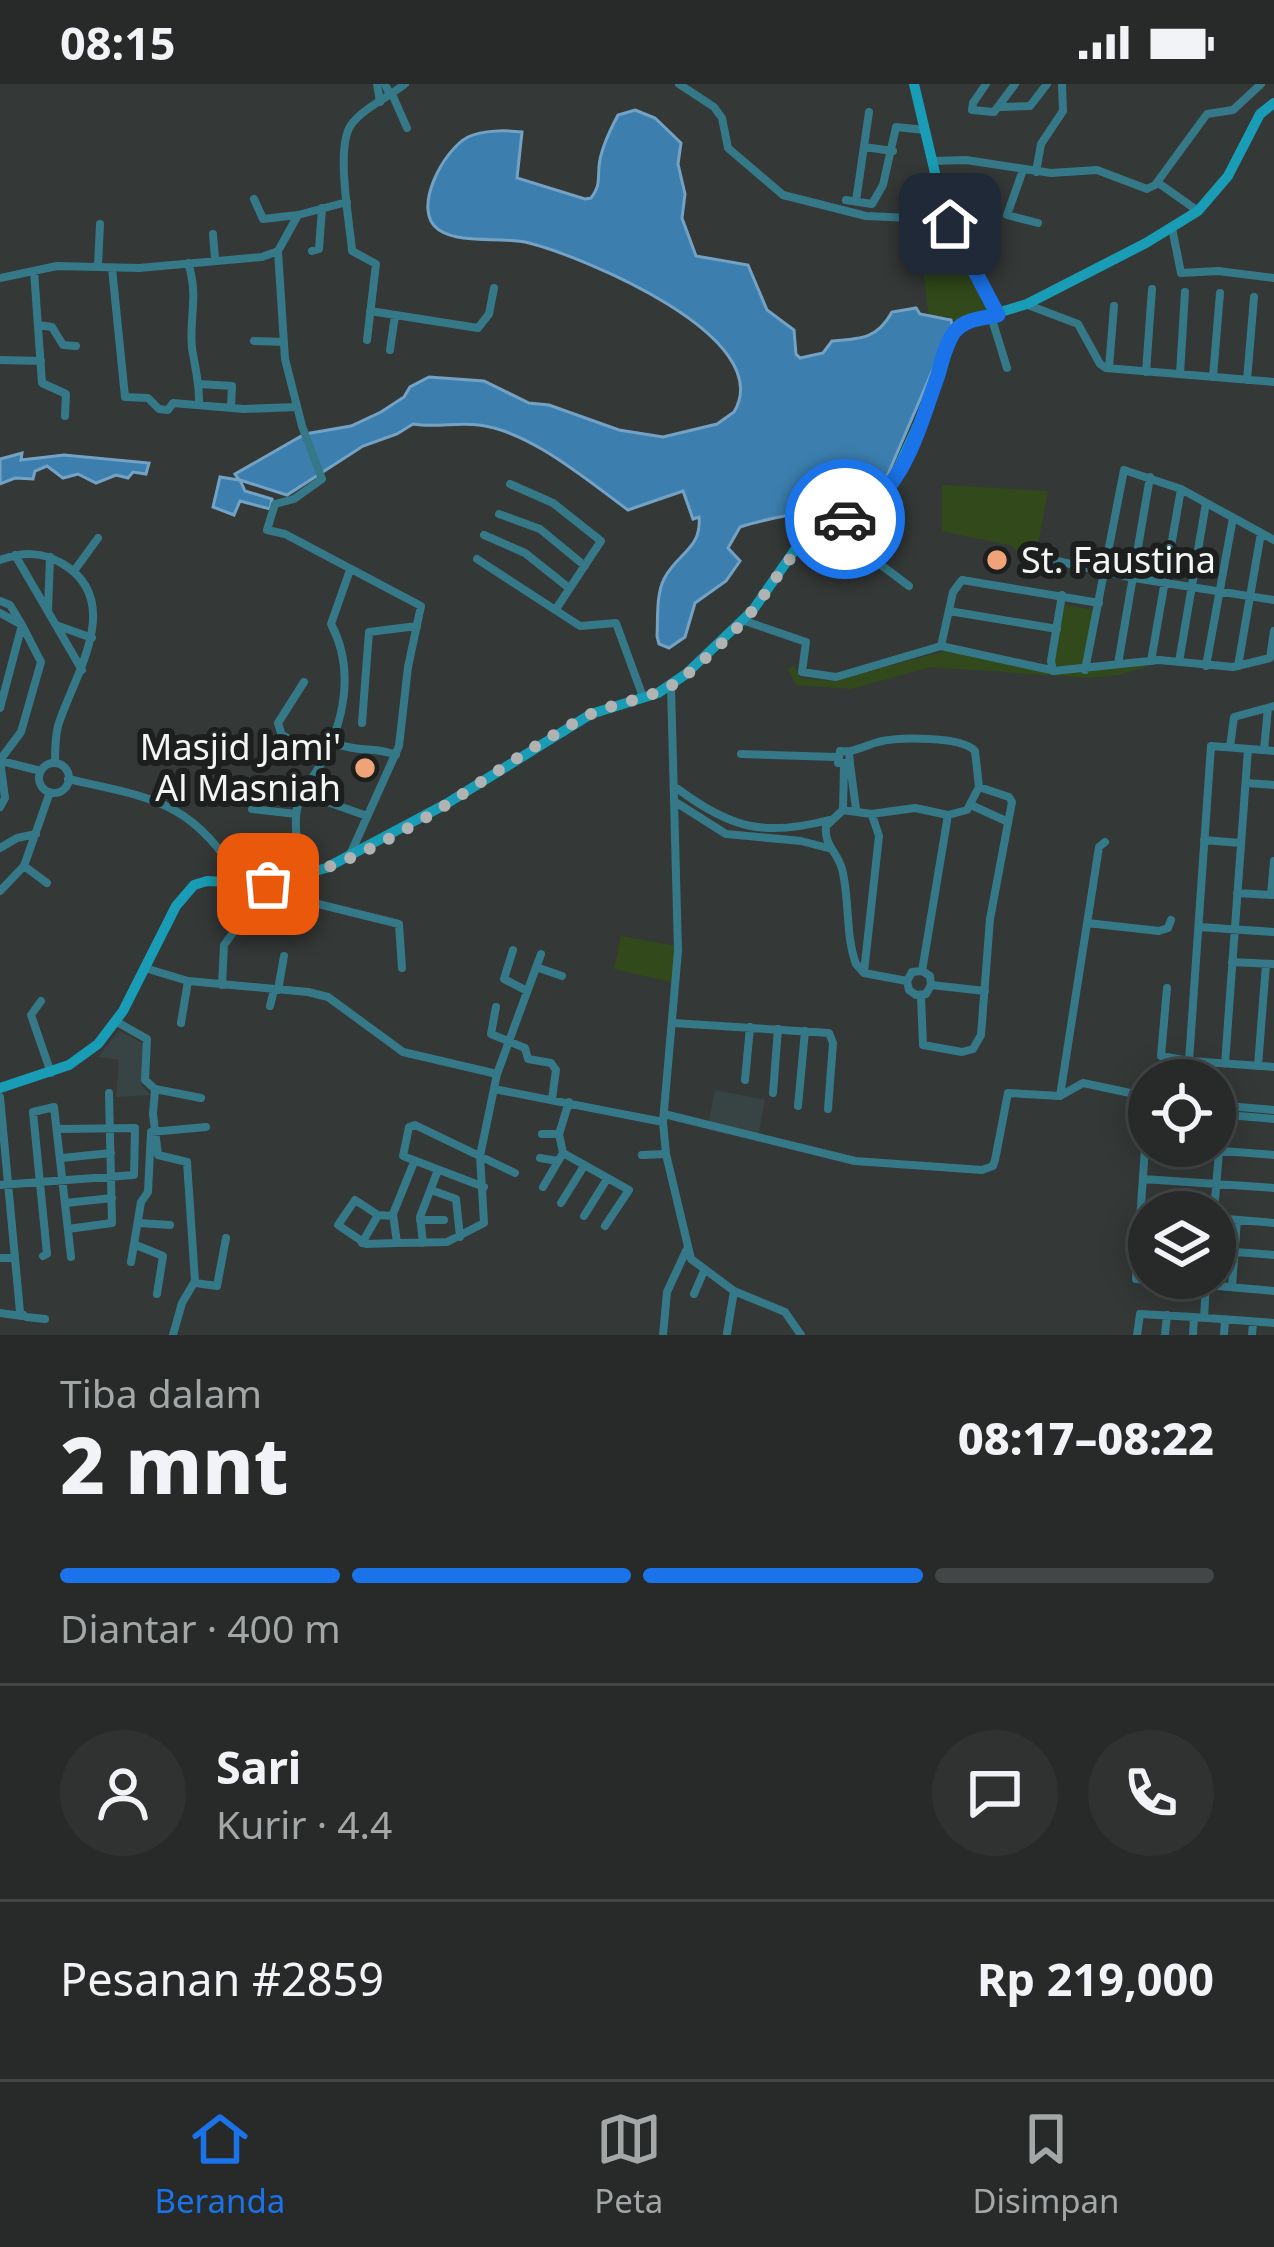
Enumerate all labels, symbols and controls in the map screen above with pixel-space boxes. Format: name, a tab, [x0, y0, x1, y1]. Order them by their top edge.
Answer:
text: 08:15	[60, 12, 176, 73]
pin	[899, 173, 1001, 275]
icon: home	[917, 191, 983, 257]
courier	[785, 459, 905, 579]
icon: car	[812, 486, 878, 552]
place label: St. Faustina	[1021, 535, 1216, 584]
marker: St. Faustina	[984, 547, 1010, 573]
place label: Masjid Jami' Al Masniah	[140, 722, 341, 812]
marker: Masjid Jami' Al Masniah	[352, 755, 378, 781]
pin	[217, 833, 319, 935]
icon: bag	[235, 851, 301, 917]
map controls	[1128, 1059, 1236, 1299]
button: locate	[1128, 1059, 1236, 1167]
button: layers	[1128, 1191, 1236, 1299]
text: Tiba dalam	[60, 1366, 262, 1419]
text: 08:17–08:22	[958, 1407, 1214, 1468]
text: 2 mnt	[60, 1411, 288, 1517]
text: Diantar · 400 m	[60, 1601, 341, 1654]
button: person	[60, 1730, 186, 1856]
button: chat	[932, 1730, 1058, 1856]
button: phone	[1088, 1730, 1214, 1856]
text: Sari	[216, 1736, 301, 1797]
text: Kurir · 4.4	[216, 1797, 392, 1850]
text: Pesanan #2859	[60, 1948, 384, 2009]
text: Rp 219,000	[977, 1948, 1214, 2009]
tab: Beranda	[155, 2106, 285, 2223]
tab: Peta	[594, 2106, 663, 2223]
tab: Disimpan	[972, 2106, 1119, 2223]

